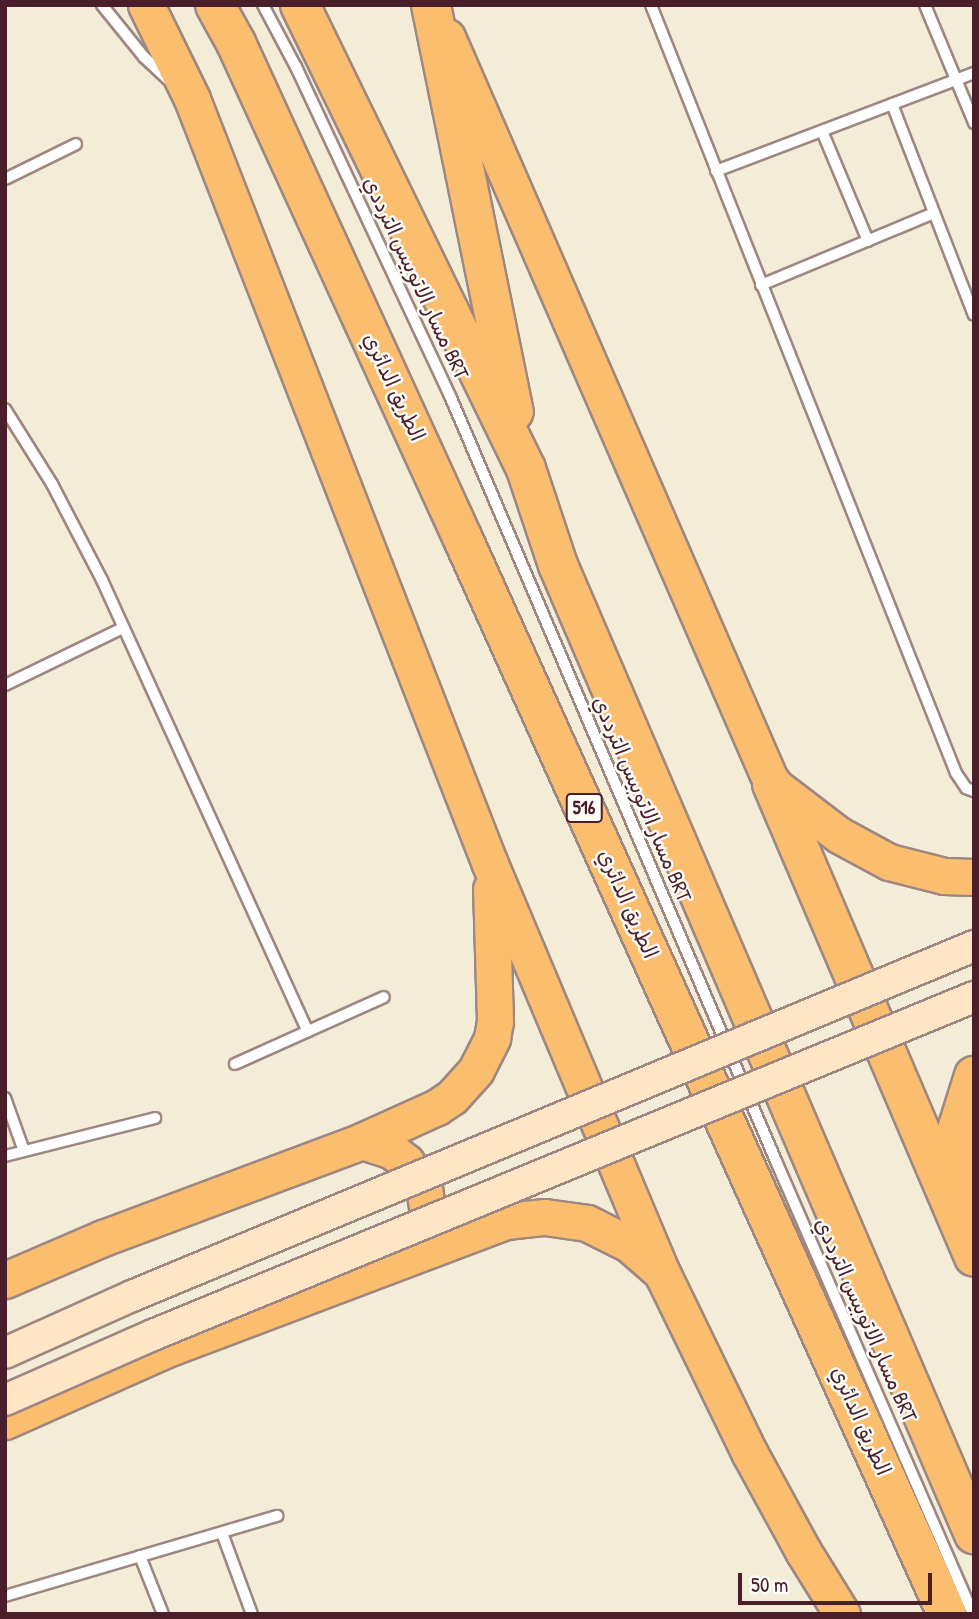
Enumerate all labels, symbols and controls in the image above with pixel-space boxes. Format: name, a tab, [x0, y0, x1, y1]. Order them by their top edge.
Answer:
street label: مسار الاتوبيس الترددي BRT	[358, 173, 474, 383]
street label: الطريق الدائري	[358, 329, 430, 445]
street label: مسار الاتوبيس الترددي BRT	[587, 693, 697, 905]
road number: 516	[565, 792, 603, 824]
street label: الطريق الدائري	[593, 846, 663, 962]
street label: مسار الاتوبيس الترددي BRT	[810, 1214, 922, 1426]
street label: الطريق الدائري	[826, 1363, 896, 1479]
scale bar	[741, 1560, 935, 1604]
text: 50 m	[751, 1570, 788, 1599]

